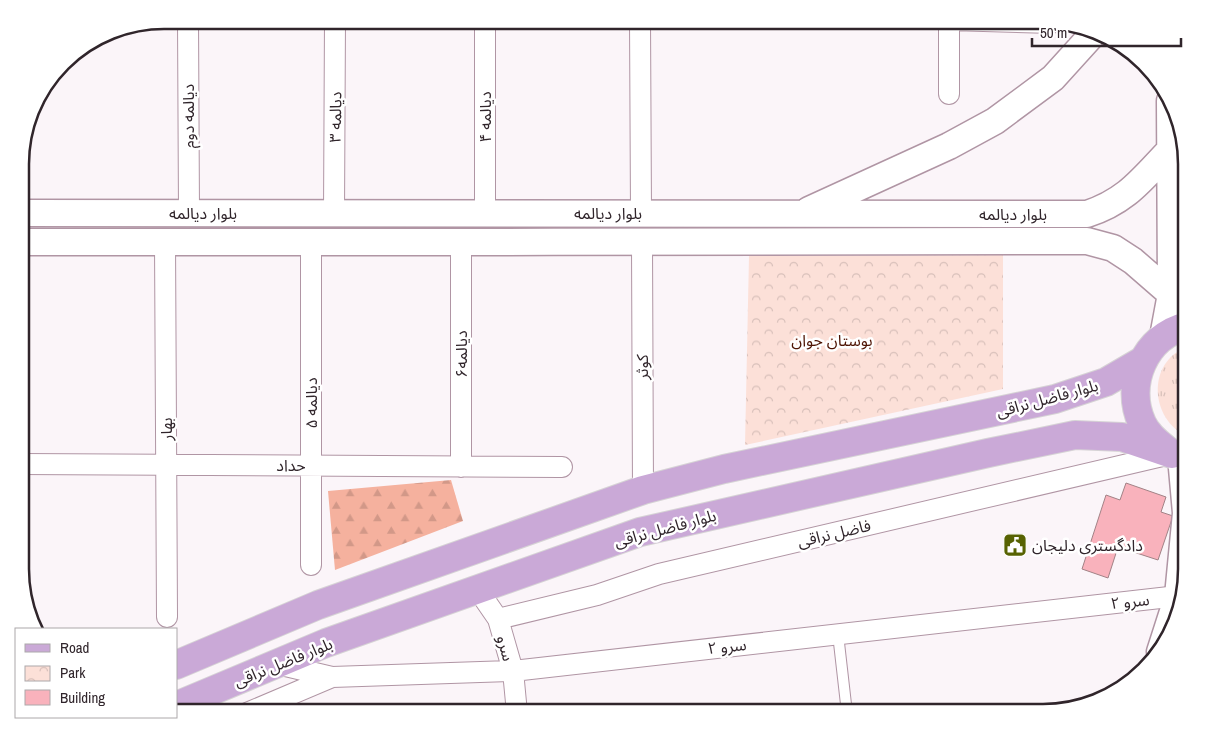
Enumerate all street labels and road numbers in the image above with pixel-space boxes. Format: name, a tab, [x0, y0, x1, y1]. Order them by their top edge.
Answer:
street label: دیالمه دوم	[177, 84, 201, 148]
street label: دیالمه ۳	[324, 91, 346, 143]
street label: دیالمه ۴	[474, 91, 496, 143]
street label: بلوار دیالمه	[169, 202, 237, 224]
street label: بلوار دیالمه	[574, 202, 642, 224]
street label: بلوار دیالمه	[979, 203, 1047, 225]
street label: دیالمه۶	[450, 330, 472, 378]
street label: کوثر	[631, 354, 653, 381]
street label: بلوار فاضل نراقی	[994, 374, 1100, 422]
street label: دیالمه ۵	[300, 377, 322, 429]
street label: بهار	[155, 418, 177, 441]
street label: حداد	[276, 454, 306, 476]
street label: بلوار فاضل نراقی	[612, 504, 718, 552]
street label: فاضل نراقی	[795, 514, 873, 552]
street label: سرو ۲	[1110, 588, 1150, 614]
street label: بلوار فاضل نراقی	[230, 632, 336, 692]
street label: سرو	[492, 633, 520, 663]
street label: سرو ۲	[707, 633, 747, 659]

